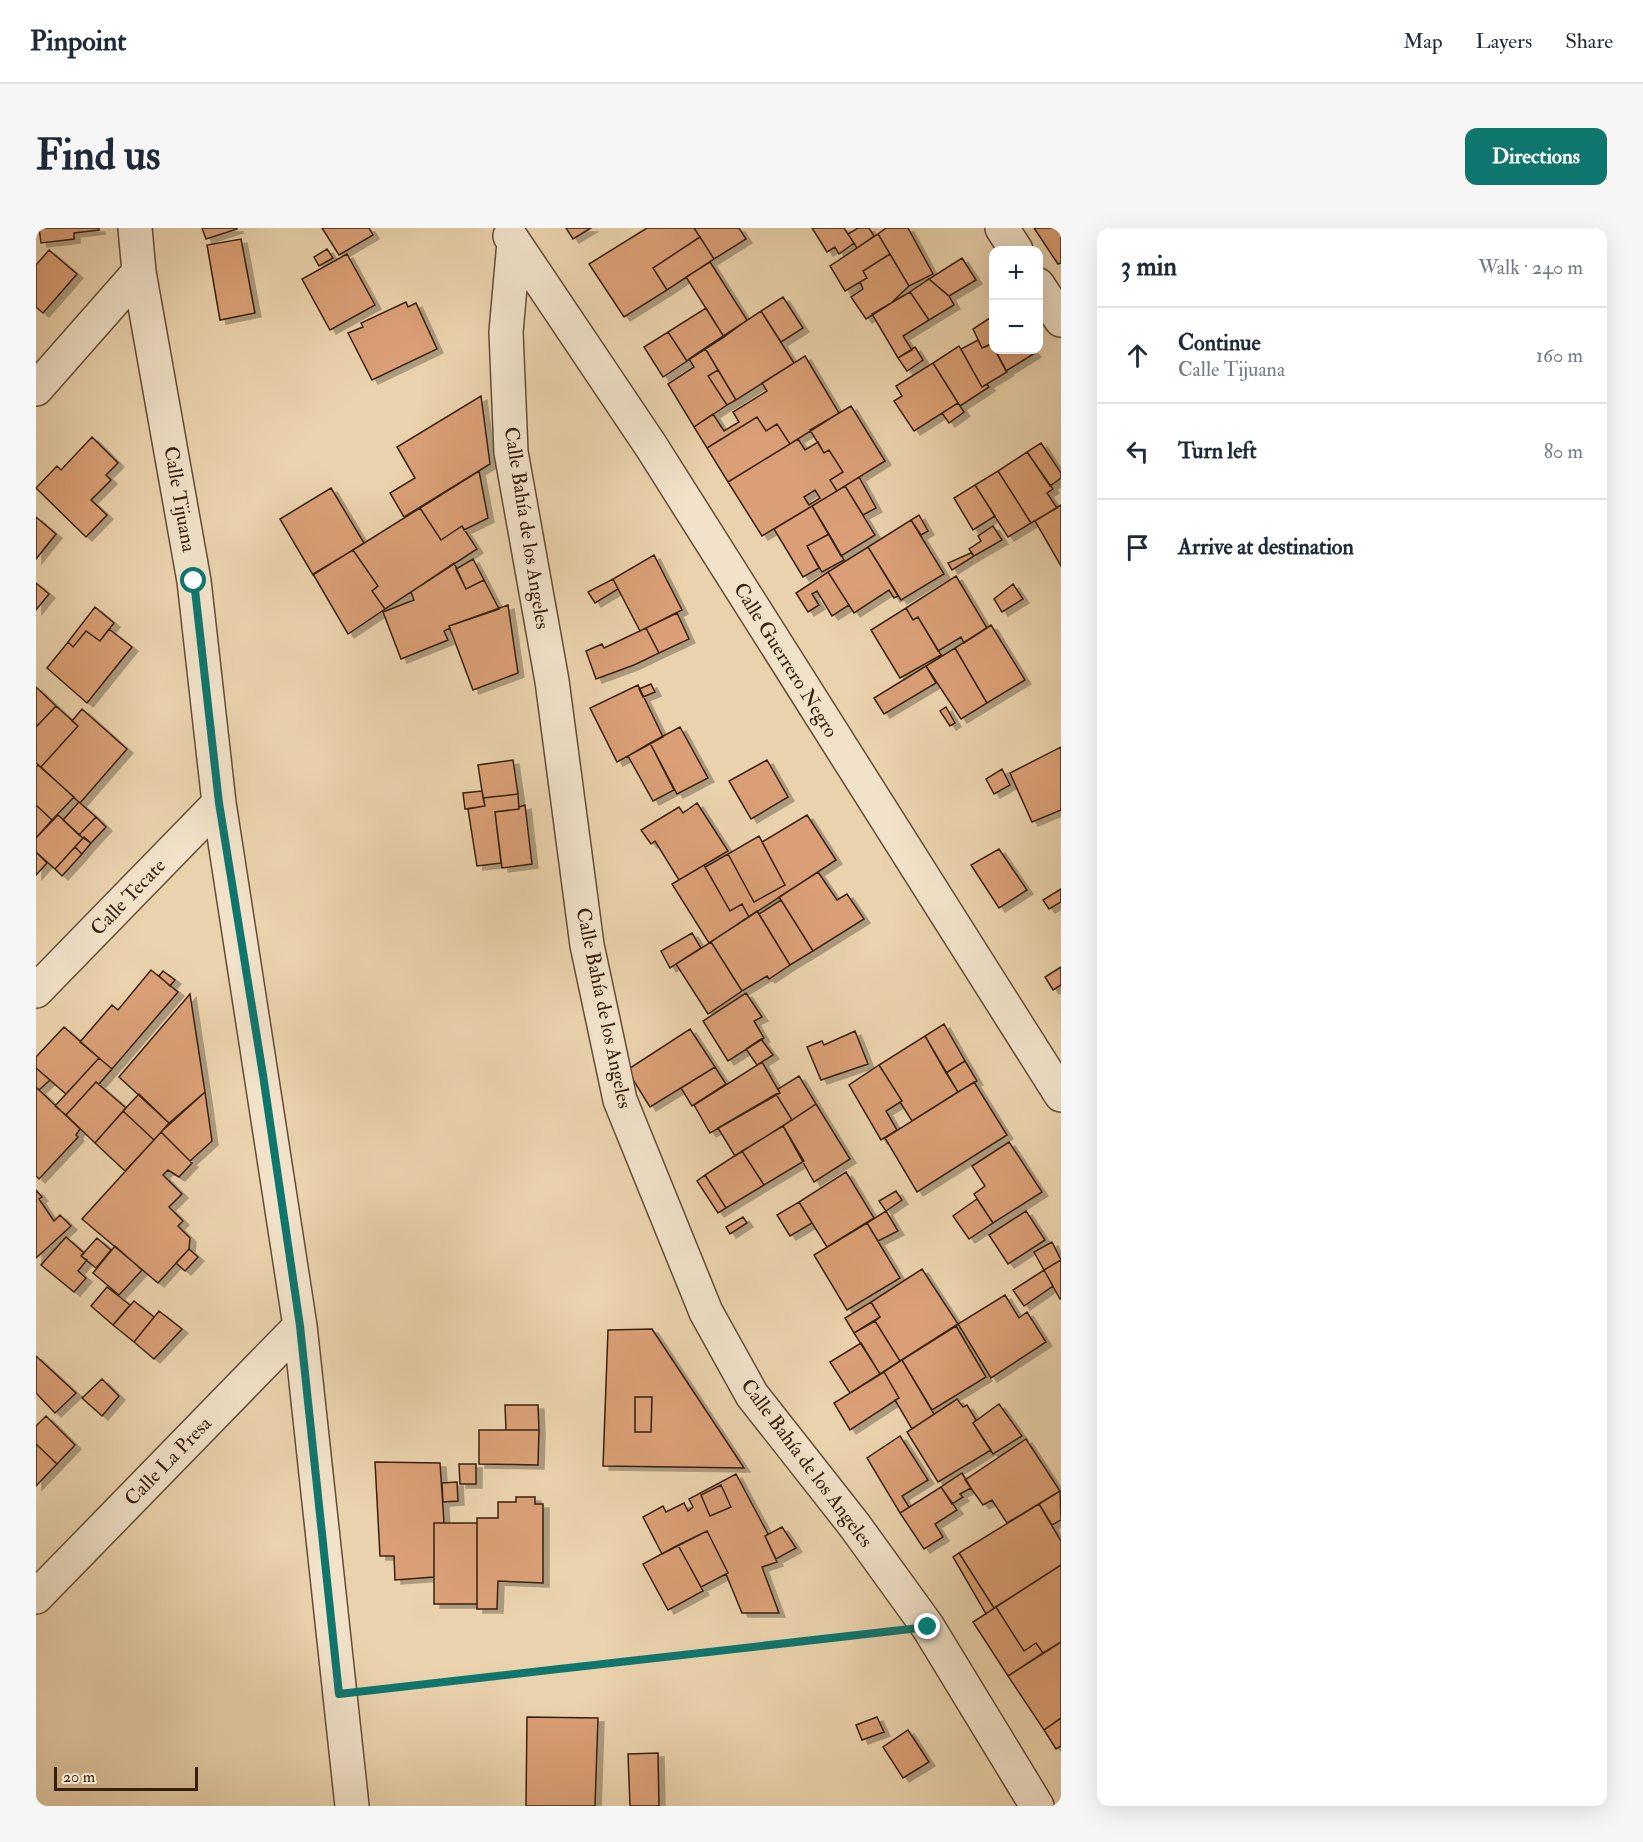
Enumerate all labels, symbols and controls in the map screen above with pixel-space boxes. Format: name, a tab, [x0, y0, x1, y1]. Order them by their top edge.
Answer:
text: Pinpoint	[30, 24, 126, 59]
text: Map	[1403, 28, 1443, 55]
text: Layers	[1476, 28, 1532, 55]
text: Share	[1565, 28, 1613, 55]
button: Directions	[1465, 128, 1607, 185]
text: Find us	[36, 130, 160, 182]
map controls	[989, 246, 1043, 354]
button: +	[989, 246, 1043, 300]
text: 3 min	[1121, 251, 1177, 283]
text: Walk · 240 m	[1478, 255, 1583, 280]
button: −	[989, 300, 1043, 354]
text: Continue	[1178, 329, 1261, 357]
icon: ahead	[1121, 339, 1154, 372]
text: 160 m	[1536, 343, 1583, 368]
text: Calle Tijuana	[1178, 357, 1285, 382]
street label: Calle Bahía de los Angeles	[499, 425, 555, 631]
icon: left	[1121, 435, 1154, 468]
text: Turn left	[1178, 437, 1257, 465]
text: 80 m	[1544, 439, 1583, 464]
street label: Calle Tijuana	[158, 444, 202, 555]
icon: arrive	[1121, 531, 1154, 564]
text: Arrive at destination	[1178, 533, 1354, 561]
route start	[180, 567, 206, 593]
street label: Calle Guerrero Negro	[728, 578, 844, 742]
street label: Calle Tecate	[85, 853, 171, 941]
street label: Calle Bahía de los Angeles	[570, 905, 638, 1111]
street label: Calle Bahía de los Angeles	[735, 1374, 879, 1552]
street label: Calle La Presa	[119, 1410, 217, 1511]
route end	[914, 1613, 940, 1639]
scale bar	[54, 1764, 198, 1792]
text: 20 m	[63, 1767, 95, 1787]

